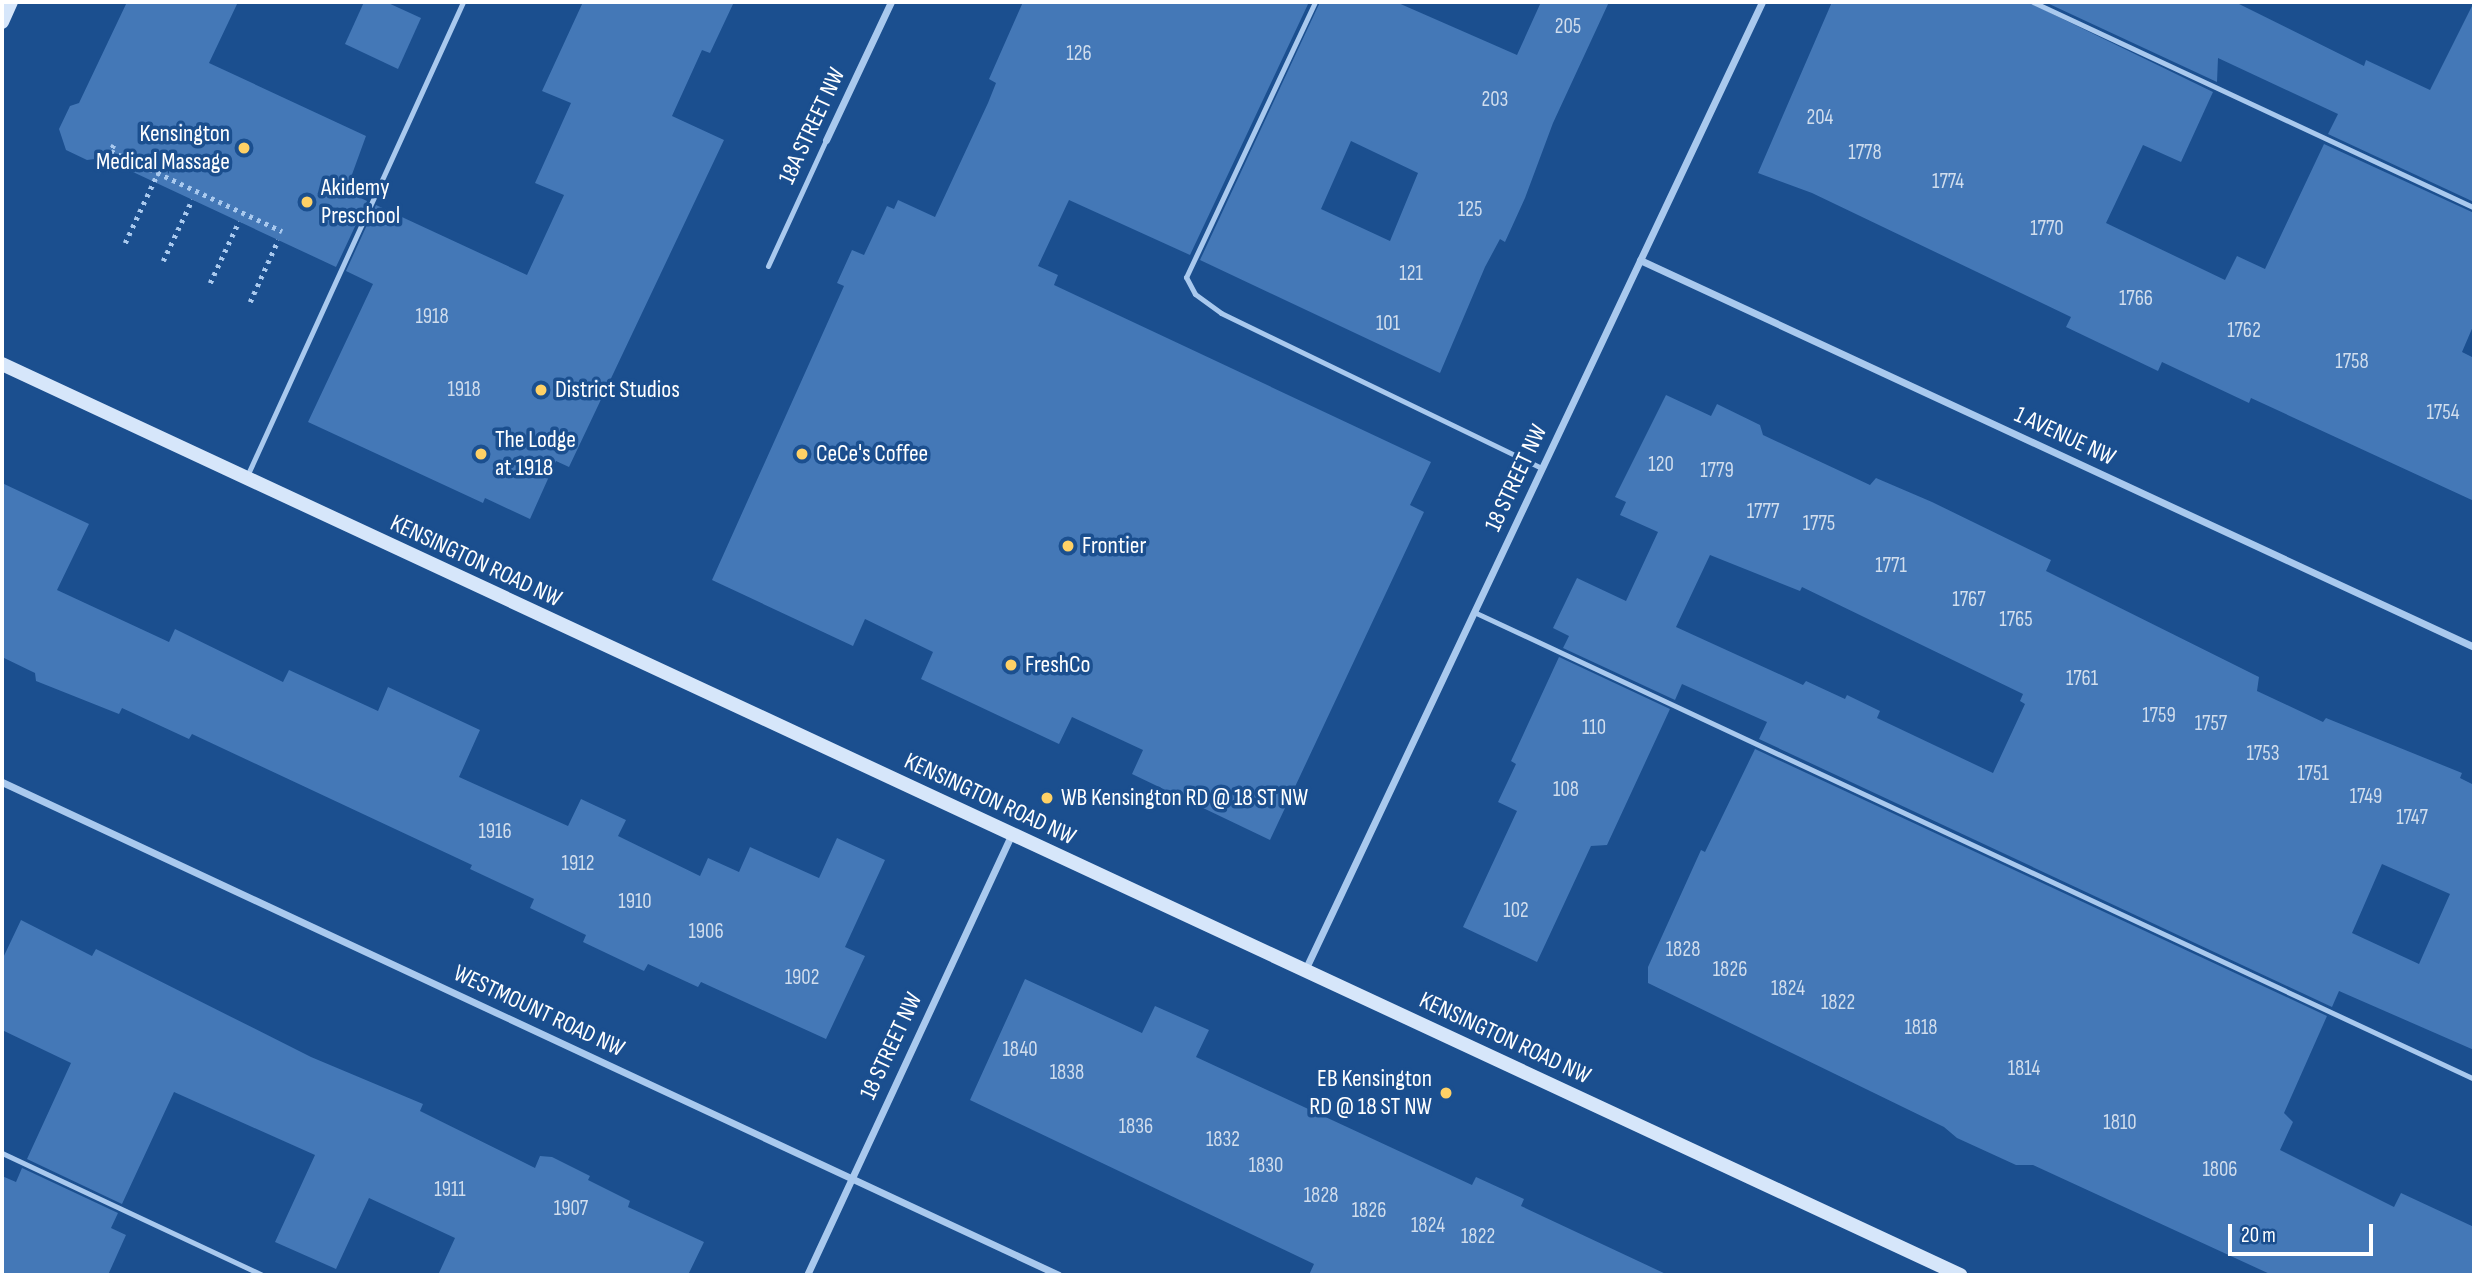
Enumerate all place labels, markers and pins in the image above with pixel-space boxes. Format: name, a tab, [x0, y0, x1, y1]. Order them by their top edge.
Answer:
place label: Kensington Medical Massage	[96, 120, 230, 176]
marker: Kensington Medical Massage	[236, 140, 252, 156]
place label: Akidemy Preschool	[321, 174, 400, 230]
marker: Akidemy Preschool	[299, 194, 315, 210]
place label: District Studios	[555, 376, 680, 404]
marker: District Studios	[533, 382, 549, 398]
place label: The Lodge at 1918	[495, 426, 576, 482]
place label: CeCe's Coffee	[816, 440, 928, 468]
marker: The Lodge at 1918	[473, 446, 489, 462]
marker: CeCe's Coffee	[794, 446, 810, 462]
place label: Frontier	[1082, 532, 1146, 560]
marker: Frontier	[1060, 538, 1076, 554]
place label: FreshCo	[1025, 651, 1090, 679]
marker: FreshCo	[1003, 657, 1019, 673]
place label: WB Kensington RD @ 18 ST NW	[1061, 784, 1308, 812]
marker: WB Kensington RD @ 18 ST NW	[1039, 790, 1055, 806]
place label: EB Kensington RD @ 18 ST NW	[1309, 1065, 1432, 1121]
marker: EB Kensington RD @ 18 ST NW	[1438, 1085, 1454, 1101]

